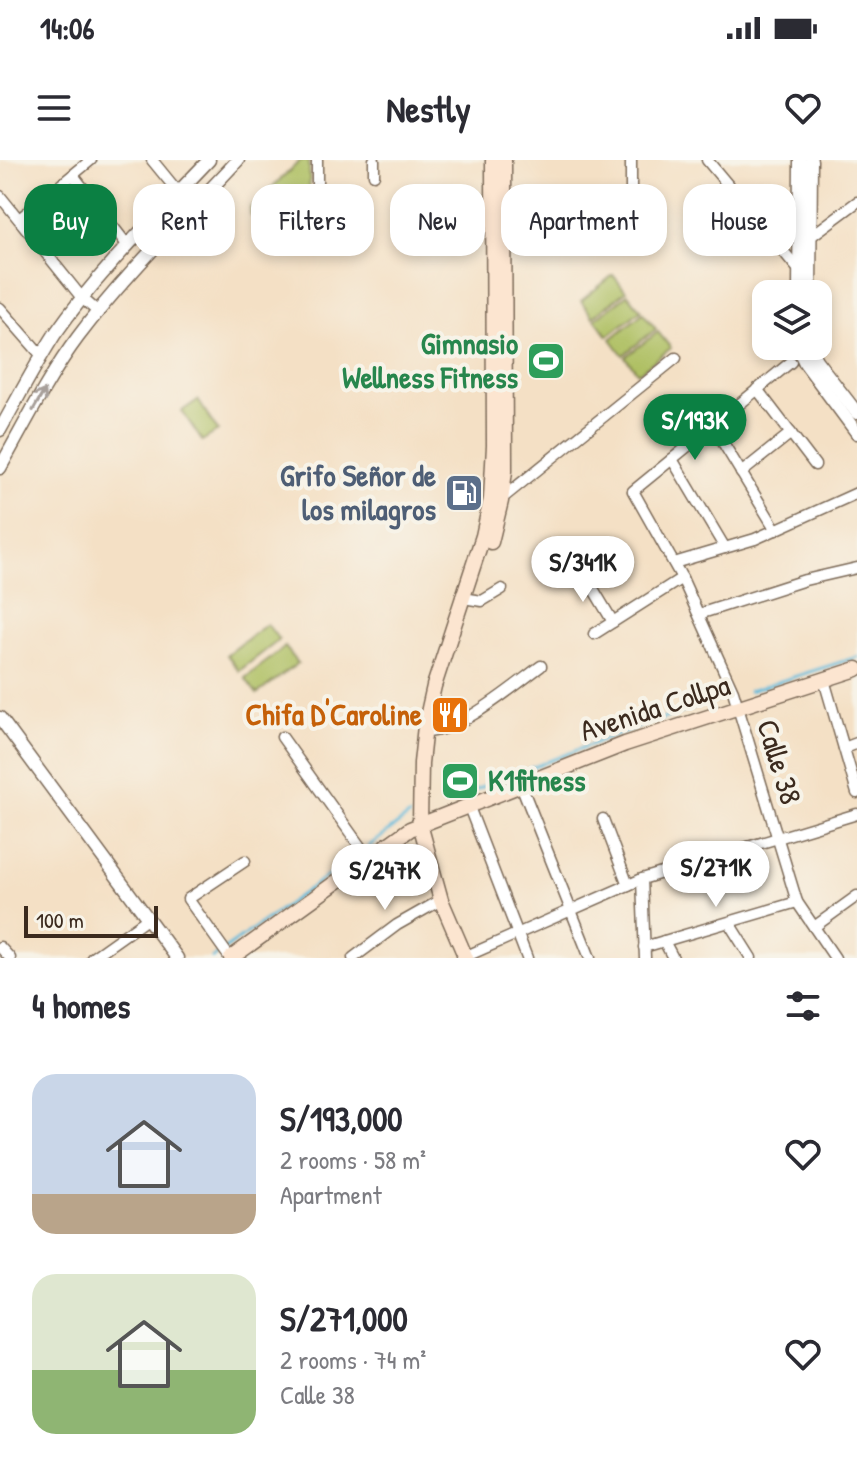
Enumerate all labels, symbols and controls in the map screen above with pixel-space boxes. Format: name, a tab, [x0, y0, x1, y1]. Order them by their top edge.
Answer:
text: 14:06	[40, 8, 95, 48]
text: Nestly	[386, 84, 471, 133]
icon: menu	[32, 86, 76, 130]
icon: heart	[781, 86, 825, 130]
chip: Buy	[24, 184, 117, 256]
chip: Rent	[133, 184, 235, 256]
chip: Filters	[251, 184, 374, 256]
chip: New	[390, 184, 485, 256]
chip: Apartment	[501, 184, 667, 256]
chip: House	[683, 184, 796, 256]
map controls	[752, 280, 832, 360]
button: layers	[752, 280, 832, 360]
place label: Gimnasio Wellness Fitness	[342, 323, 518, 397]
sports icon: Gimnasio Wellness Fitness	[525, 340, 567, 382]
one-way arrow	[31, 389, 47, 412]
pin: S/193K	[630, 394, 760, 462]
text: S/193K	[661, 402, 729, 437]
place label: Grifo Señor de los milagros	[280, 455, 436, 530]
fuel station icon: Grifo Señor de los milagros	[443, 472, 485, 514]
pin: S/341K	[518, 536, 648, 604]
text: S/341K	[549, 544, 617, 579]
street label: Avenida Collpa	[575, 664, 735, 750]
place label: Chifa D'Caroline	[246, 694, 422, 734]
restaurant icon: Chifa D'Caroline	[429, 694, 471, 736]
street label: Calle 38	[748, 715, 812, 809]
sports icon: K1fitness	[439, 760, 481, 802]
place label: K1fitness	[488, 760, 586, 800]
pin: S/271K	[651, 841, 781, 909]
pin: S/247K	[320, 844, 450, 912]
text: S/271K	[680, 849, 752, 884]
text: S/247K	[349, 852, 421, 887]
scale bar	[24, 902, 158, 938]
text: 100 m	[36, 905, 84, 935]
text: 4 homes	[32, 983, 130, 1029]
icon: filters	[781, 984, 825, 1028]
text: S/193,000	[280, 1096, 403, 1142]
icon: home	[96, 1106, 192, 1202]
icon: heart	[781, 1132, 825, 1176]
text: 2 rooms · 58 m²	[280, 1142, 426, 1177]
text: Apartment	[280, 1177, 382, 1212]
text: S/271,000	[280, 1296, 408, 1342]
icon: home	[96, 1306, 192, 1402]
icon: heart	[781, 1332, 825, 1376]
text: 2 rooms · 74 m²	[280, 1342, 426, 1377]
text: Calle 38	[280, 1377, 355, 1412]

